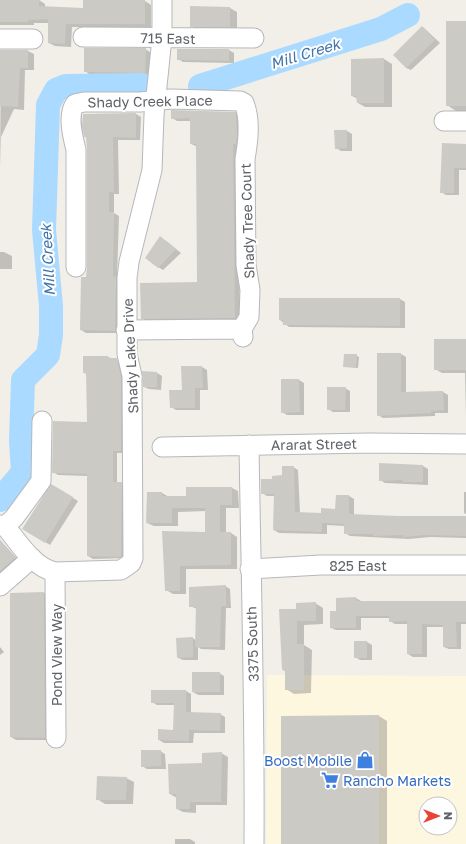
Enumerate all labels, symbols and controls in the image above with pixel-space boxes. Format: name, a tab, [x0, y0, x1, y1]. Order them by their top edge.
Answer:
street label: 715 East	[140, 29, 196, 47]
water label: Mill Creek	[268, 33, 344, 72]
street label: Shady Creek Place	[87, 91, 213, 111]
street label: Shady Tree Court	[236, 163, 258, 279]
water label: Mill Creek	[36, 222, 58, 296]
street label: Shady Lake Drive	[118, 298, 142, 414]
street label: Ararat Street	[271, 435, 357, 453]
street label: 825 East	[329, 557, 387, 574]
street label: Pond View Way	[48, 604, 65, 706]
street label: 3375 South	[242, 606, 262, 682]
shop icon: Boost Mobile	[355, 750, 375, 770]
place label: Boost Mobile	[264, 752, 352, 769]
supermarket icon: Rancho Markets	[320, 770, 340, 790]
place label: Rancho Markets	[343, 772, 451, 789]
north arrow	[418, 796, 458, 836]
text: N	[442, 812, 455, 820]

